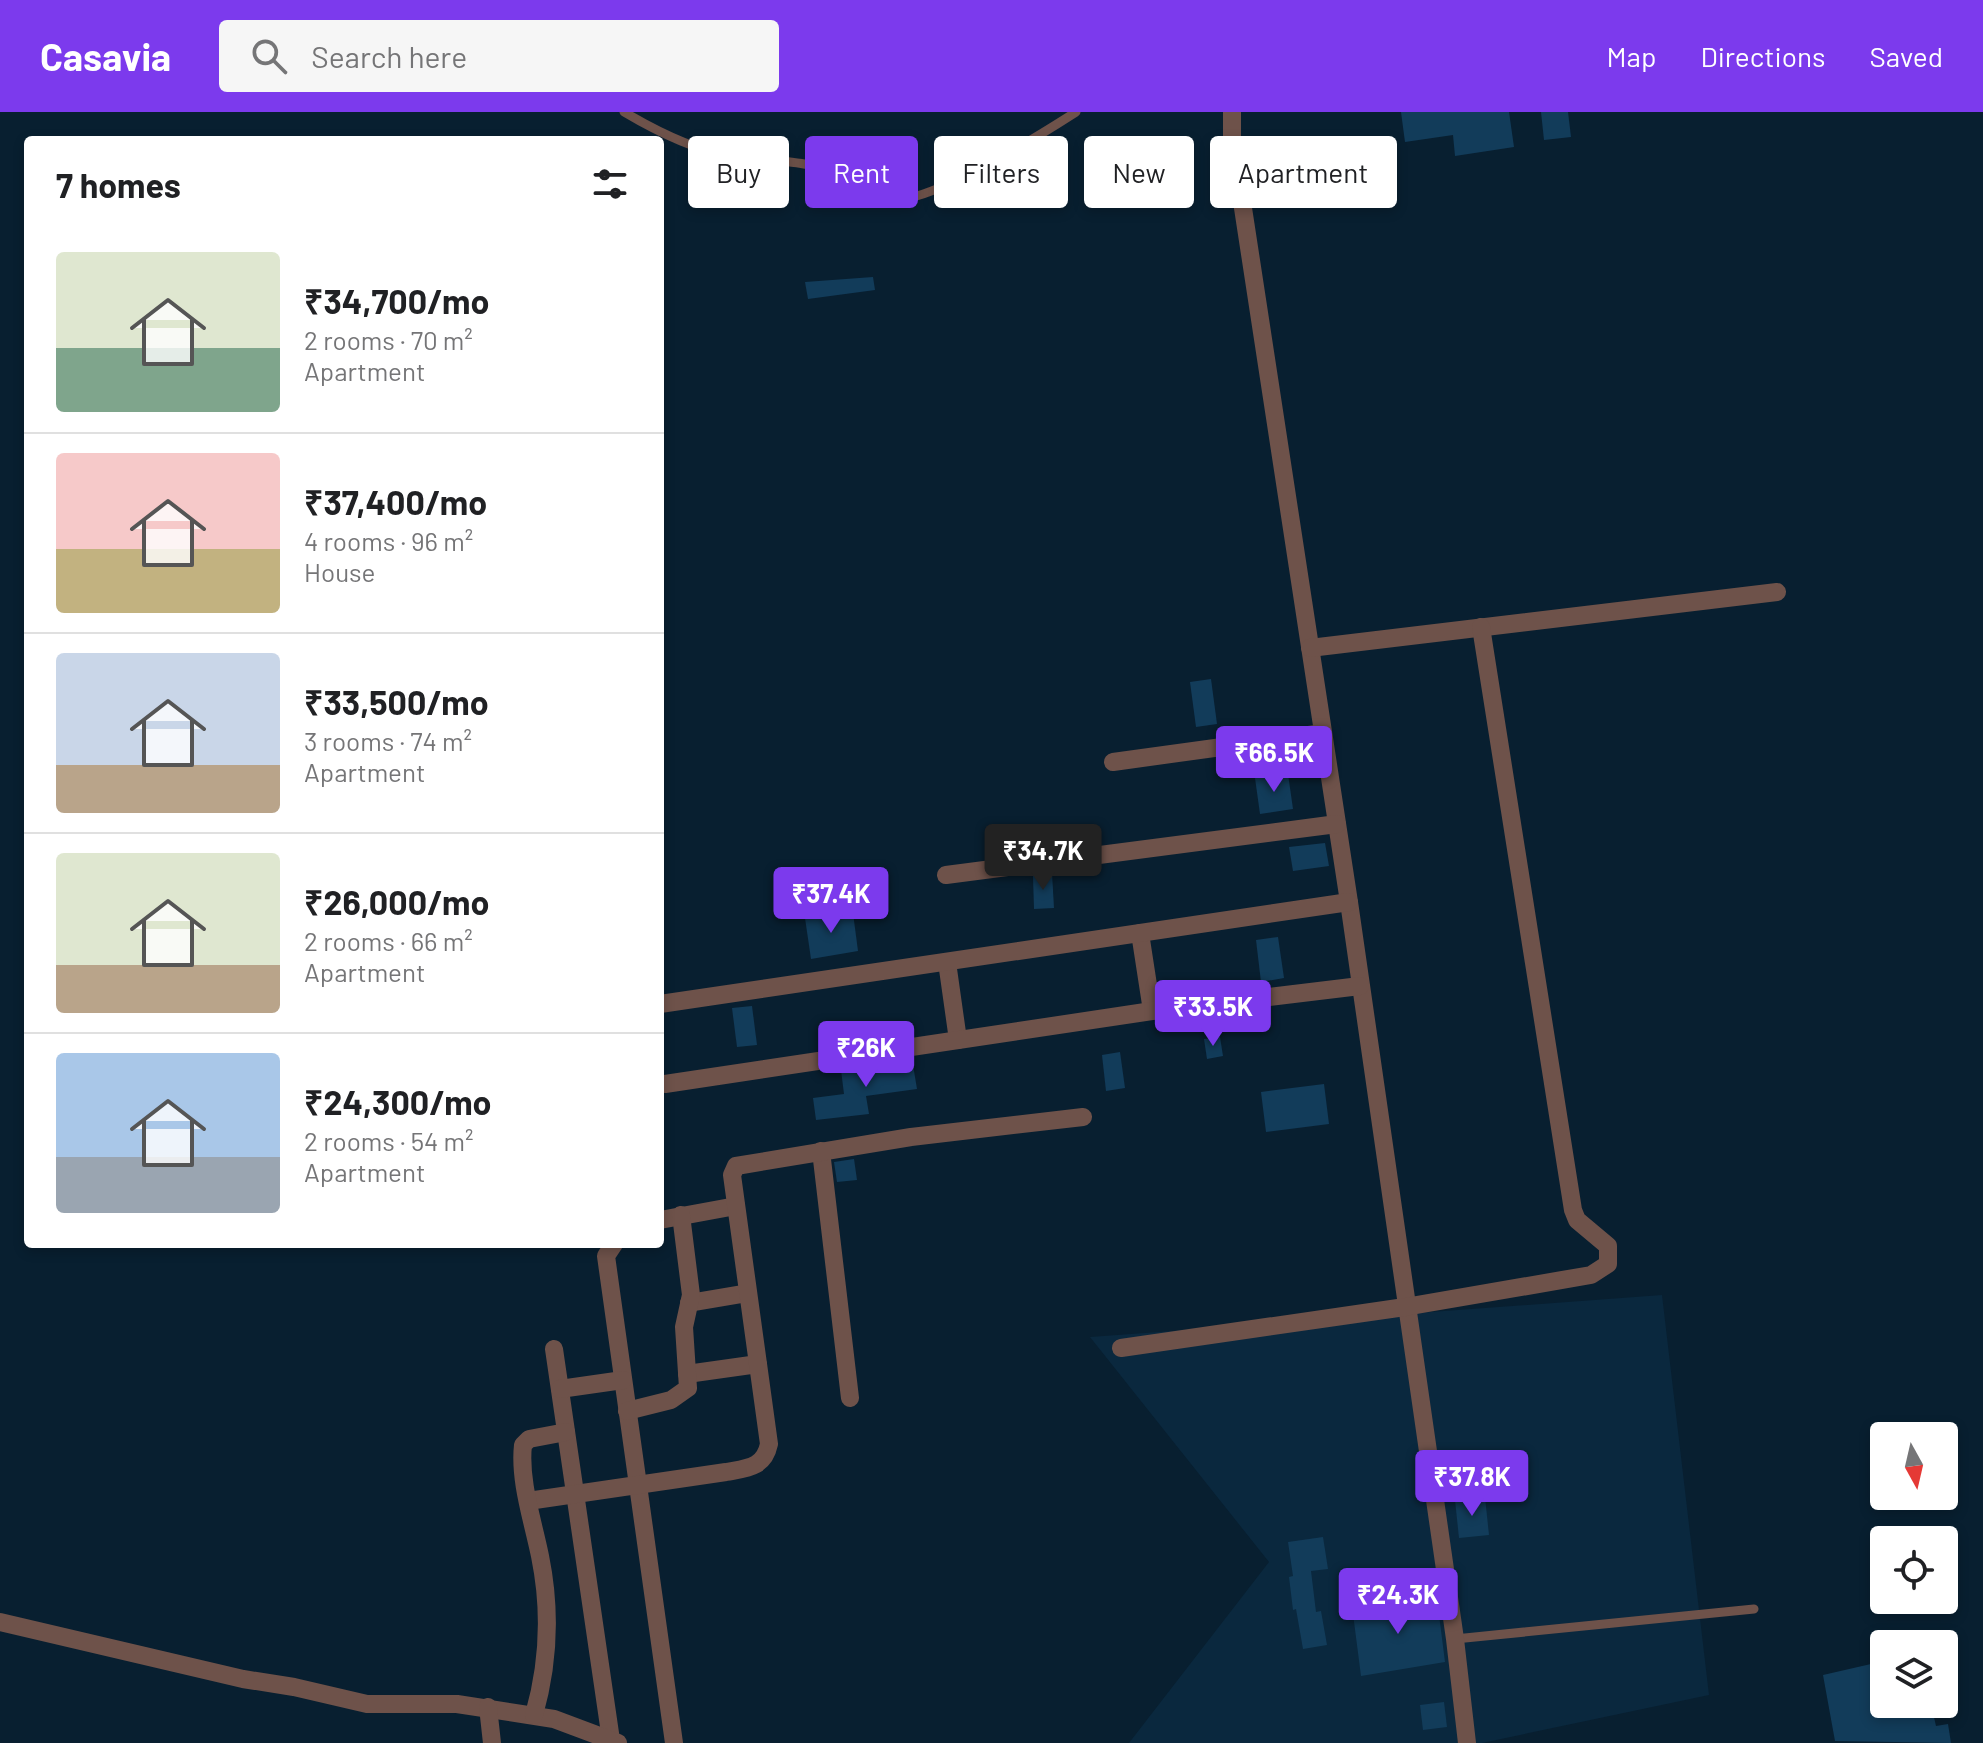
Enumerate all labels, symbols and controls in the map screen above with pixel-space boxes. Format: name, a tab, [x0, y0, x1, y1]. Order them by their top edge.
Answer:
search box	[219, 20, 779, 92]
text: Casavia	[40, 33, 171, 79]
icon: search	[247, 34, 291, 78]
text: Search here	[311, 38, 467, 74]
text: Map	[1607, 39, 1656, 73]
text: Directions	[1700, 39, 1826, 73]
text: Saved	[1870, 39, 1943, 73]
chip: Buy	[688, 136, 789, 208]
chip: Rent	[805, 136, 918, 208]
chip: Filters	[934, 136, 1068, 208]
chip: New	[1084, 136, 1194, 208]
chip: Apartment	[1210, 136, 1397, 208]
icon: filters	[588, 162, 632, 206]
text: 7 homes	[56, 164, 181, 205]
text: ₹34,700/mo	[304, 280, 489, 321]
icon: home	[120, 284, 216, 380]
text: 2 rooms · 70 m²	[304, 324, 473, 355]
text: Apartment	[304, 355, 425, 386]
text: ₹37,400/mo	[304, 481, 487, 522]
icon: home	[120, 485, 216, 581]
text: 4 rooms · 96 m²	[304, 525, 473, 556]
text: House	[304, 556, 375, 587]
text: ₹33,500/mo	[304, 681, 489, 722]
icon: home	[120, 685, 216, 781]
text: 3 rooms · 74 m²	[304, 725, 472, 756]
pin: ₹66.5K	[1209, 726, 1339, 794]
text: ₹66.5K	[1234, 736, 1314, 767]
text: Apartment	[304, 756, 425, 787]
pin: ₹34.7K	[978, 824, 1108, 892]
text: ₹34.7K	[1003, 834, 1083, 865]
pin: ₹37.4K	[766, 867, 896, 935]
text: ₹37.4K	[791, 877, 871, 908]
text: ₹26,000/mo	[304, 881, 489, 922]
icon: home	[120, 885, 216, 981]
text: 2 rooms · 66 m²	[304, 925, 473, 956]
text: Apartment	[304, 956, 425, 987]
pin: ₹33.5K	[1148, 980, 1278, 1048]
text: ₹33.5K	[1173, 990, 1253, 1021]
pin: ₹26K	[819, 1021, 913, 1089]
text: ₹26K	[836, 1031, 896, 1062]
text: ₹24,300/mo	[304, 1081, 492, 1122]
icon: home	[120, 1085, 216, 1181]
text: 2 rooms · 54 m²	[304, 1125, 474, 1156]
text: Apartment	[304, 1156, 425, 1187]
north arrow	[1870, 1422, 1958, 1510]
map controls	[1870, 1422, 1958, 1718]
pin: ₹37.8K	[1407, 1450, 1537, 1518]
text: ₹37.8K	[1433, 1460, 1511, 1491]
button: locate	[1870, 1526, 1958, 1614]
pin: ₹24.3K	[1333, 1568, 1463, 1636]
text: ₹24.3K	[1357, 1578, 1439, 1609]
button: layers	[1870, 1630, 1958, 1718]

